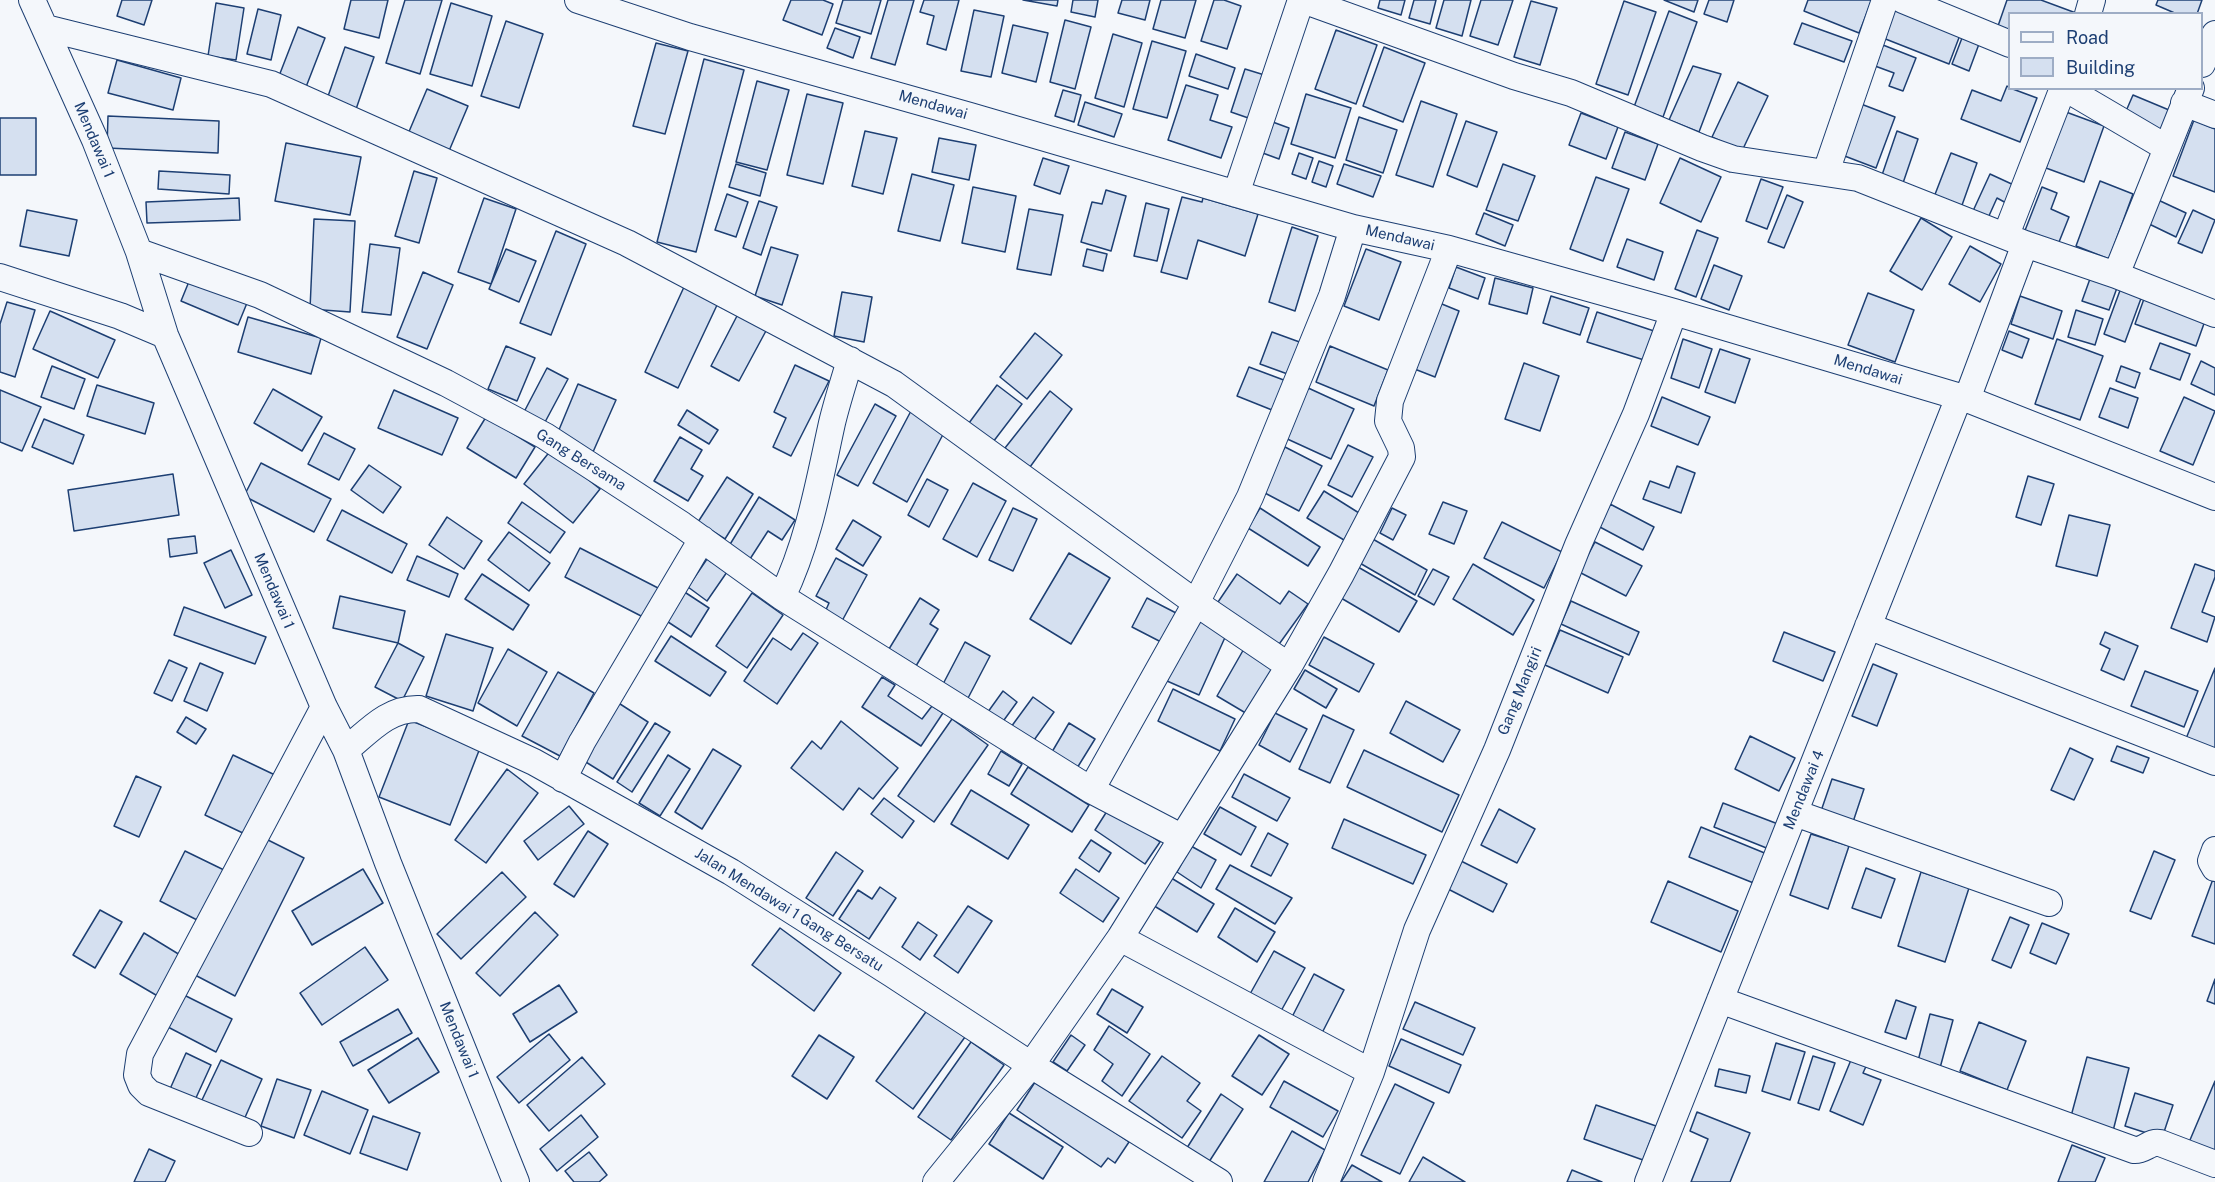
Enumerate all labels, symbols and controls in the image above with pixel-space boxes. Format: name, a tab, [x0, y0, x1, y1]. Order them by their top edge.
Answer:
legend	[2008, 12, 2203, 90]
text: Road	[2066, 27, 2109, 48]
text: Building	[2066, 57, 2135, 78]
street label: Mendawai	[896, 87, 970, 123]
street label: Mendawai 1	[70, 99, 118, 181]
street label: Mendawai	[1363, 221, 1437, 255]
street label: Mendawai	[1831, 351, 1905, 389]
street label: Gang Bersama	[533, 425, 629, 495]
street label: Mendawai 1	[250, 550, 298, 632]
street label: Gang Mangiri	[1494, 644, 1546, 738]
street label: Mendawai 4	[1780, 748, 1828, 832]
street label: Jalan Mendawai 1 Gang Bersatu	[691, 844, 887, 976]
street label: Mendawai 1	[436, 999, 482, 1081]

